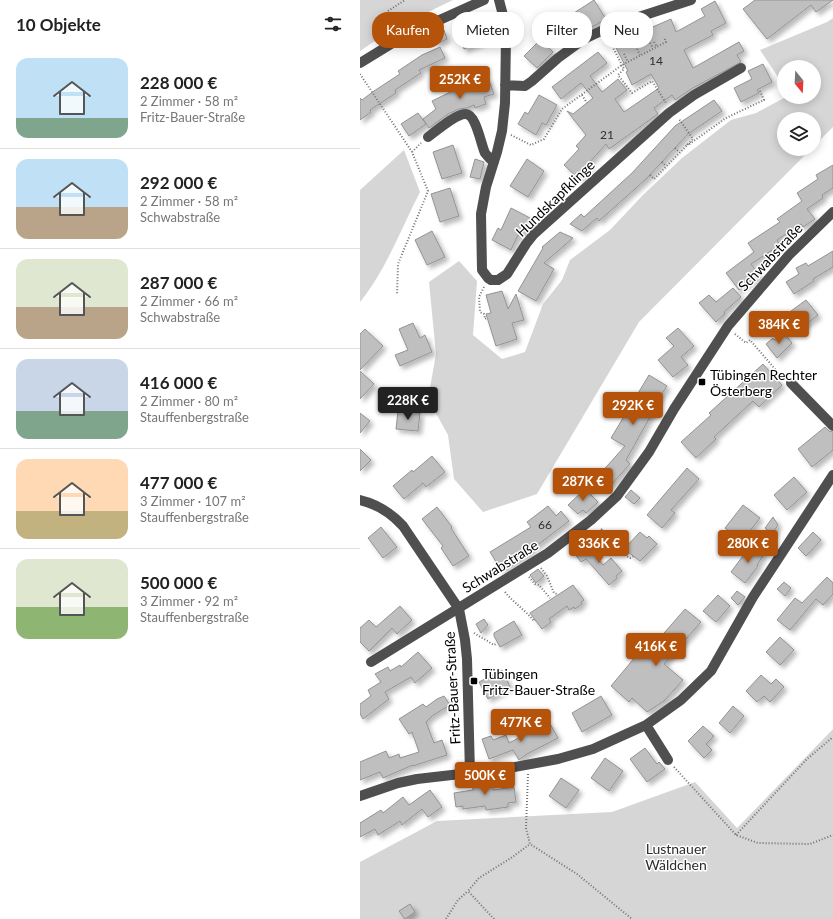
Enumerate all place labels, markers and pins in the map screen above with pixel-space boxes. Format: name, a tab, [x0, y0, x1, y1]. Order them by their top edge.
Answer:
pin: 252K €	[427, 66, 493, 100]
pin: 384K €	[746, 311, 812, 345]
place label: Tübingen Rechter Österberg	[710, 366, 817, 399]
marker: Tübingen Rechter Österberg	[697, 377, 707, 387]
pin: 228K €	[375, 387, 441, 421]
pin: 292K €	[600, 392, 666, 426]
pin: 287K €	[550, 468, 616, 502]
pin: 336K €	[566, 530, 632, 564]
pin: 280K €	[715, 530, 781, 564]
pin: 416K €	[623, 633, 689, 667]
place label: Tübingen Fritz-Bauer-Straße	[482, 665, 595, 698]
marker: Tübingen Fritz-Bauer-Straße	[469, 676, 479, 686]
pin: 477K €	[488, 709, 554, 743]
pin: 500K €	[452, 762, 518, 796]

